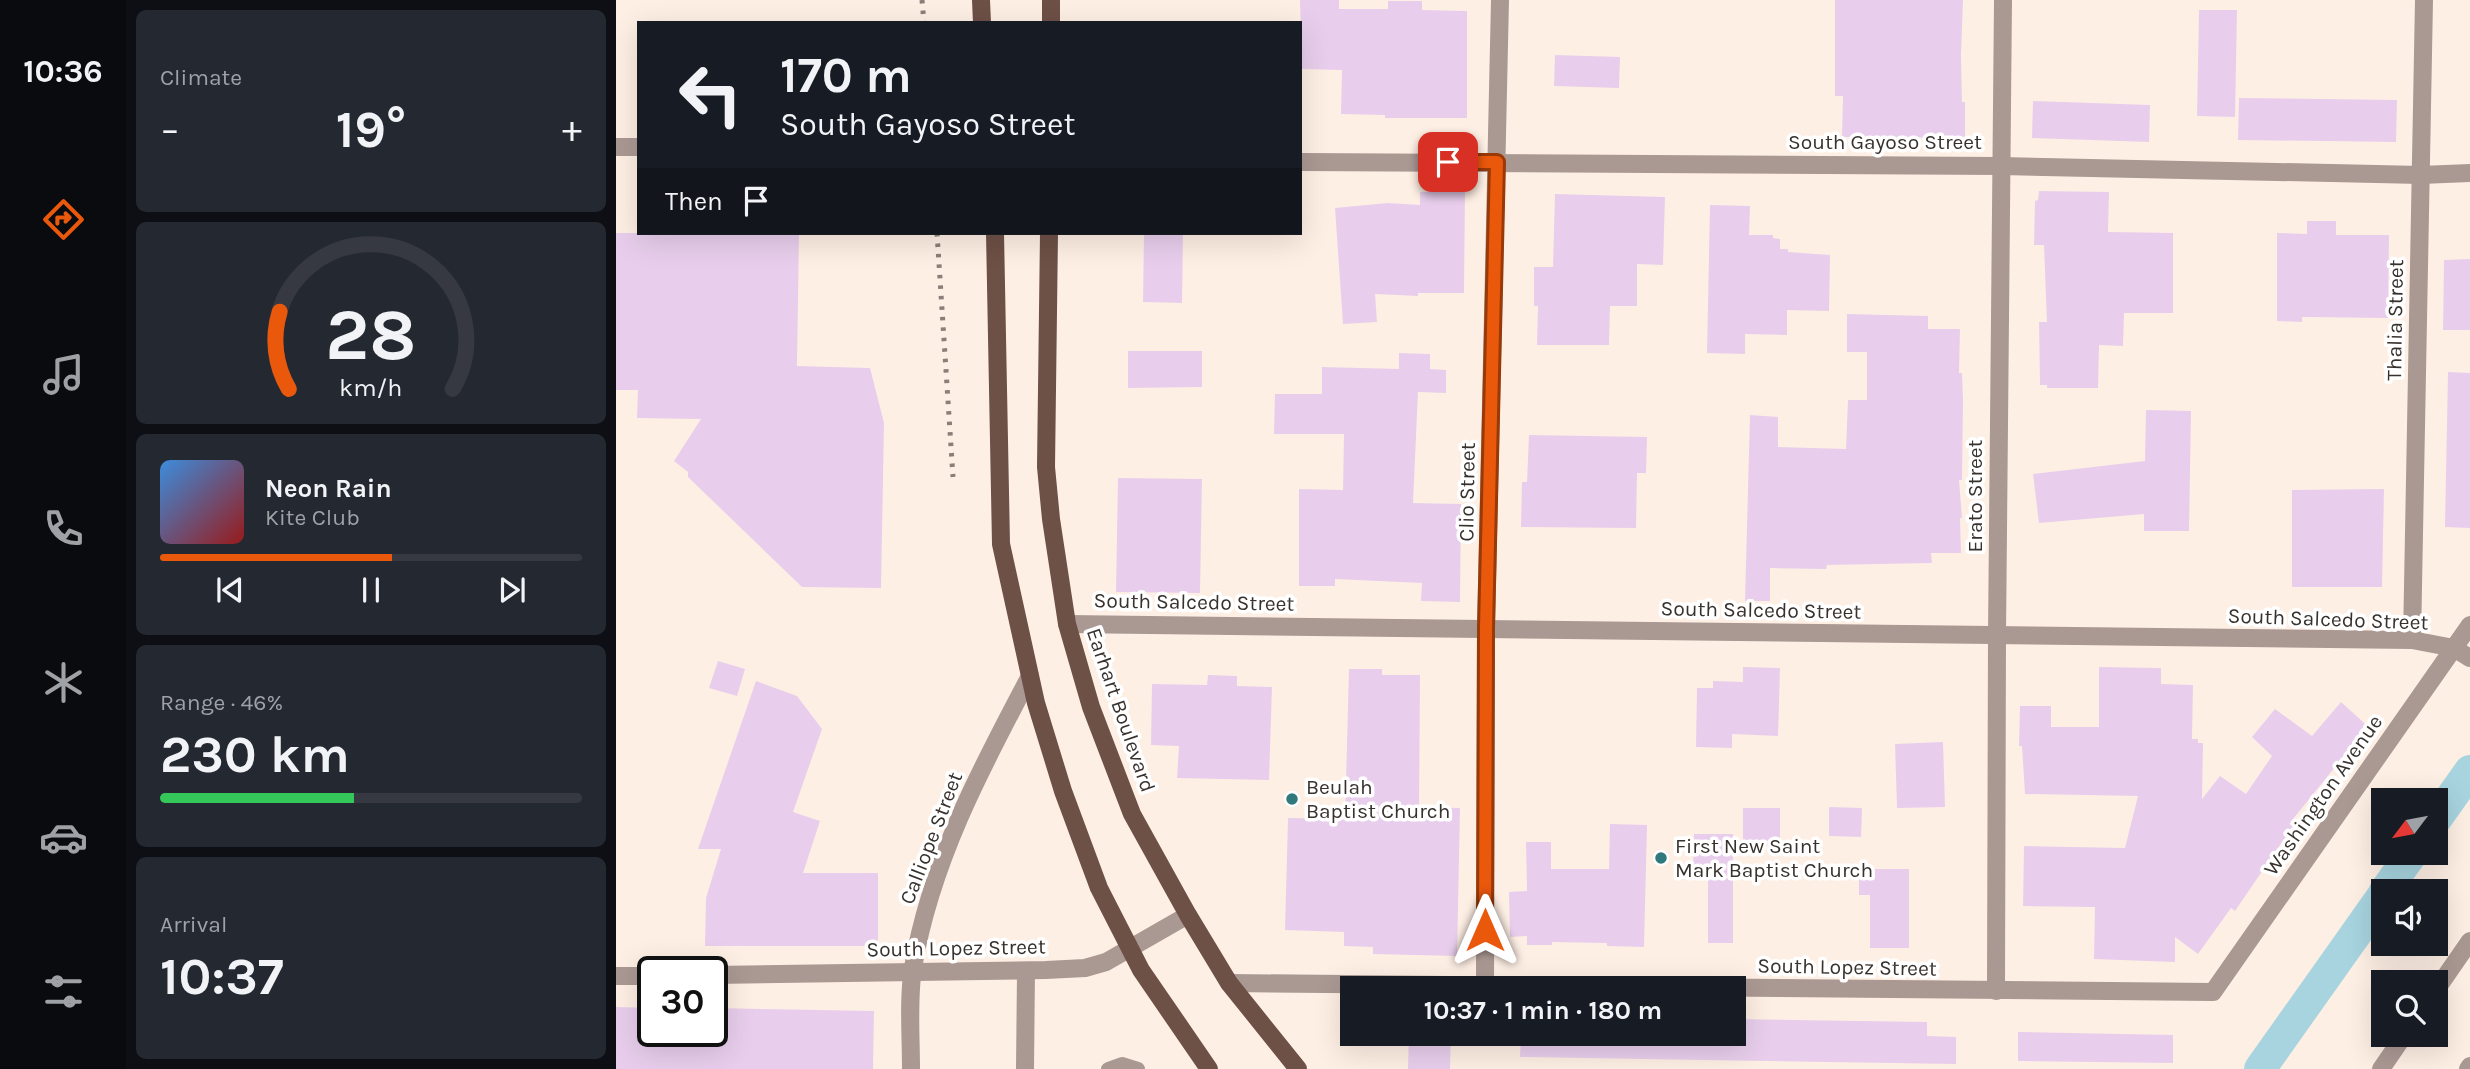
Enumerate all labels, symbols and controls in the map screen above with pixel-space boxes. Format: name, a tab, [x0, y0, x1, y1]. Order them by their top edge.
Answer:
text: 170 m	[780, 47, 912, 104]
icon: left	[665, 49, 756, 140]
text: 10:36	[23, 53, 103, 90]
text: Climate	[160, 64, 242, 91]
text: 19°	[336, 99, 406, 160]
text: South Gayoso Street	[780, 106, 1076, 143]
text: −	[160, 107, 180, 152]
text: +	[562, 107, 582, 152]
street label: South Gayoso Street	[1788, 130, 1982, 154]
pin	[1418, 132, 1478, 192]
icon: arrive	[1429, 143, 1467, 181]
icon: arrive	[737, 182, 775, 220]
text: Then	[665, 186, 723, 217]
icon: directions	[39, 195, 88, 244]
street label: Thalia Street	[2382, 259, 2408, 381]
text: 28	[325, 292, 417, 377]
icon: music	[39, 350, 88, 399]
text: km/h	[339, 372, 403, 401]
street label: Erato Street	[1963, 439, 1987, 552]
street label: Clio Street	[1454, 442, 1480, 542]
text: Neon Rain	[265, 473, 392, 504]
icon: phone	[39, 504, 88, 553]
text: Kite Club	[265, 504, 360, 531]
icon: previous	[211, 571, 249, 609]
icon: pause	[352, 571, 390, 609]
icon: next	[493, 571, 531, 609]
street label: South Salcedo Street	[1093, 588, 1295, 616]
street label: South Salcedo Street	[1660, 596, 1862, 624]
street label: South Salcedo Street	[2227, 604, 2429, 634]
street label: Earhart Boulevard	[1082, 625, 1160, 795]
icon: climate	[39, 658, 88, 707]
text: Range · 46%	[160, 689, 283, 716]
street label: Washington Avenue	[2259, 710, 2387, 880]
text: 230 km	[160, 724, 350, 785]
street label: Calliope Street	[895, 768, 967, 907]
place label: Beulah Baptist Church	[1306, 775, 1450, 823]
north arrow	[2371, 788, 2448, 864]
map controls	[2371, 788, 2448, 1047]
marker: Beulah Baptist Church	[1284, 791, 1300, 807]
icon: car	[39, 813, 88, 862]
place label: First New Saint Mark Baptist Church	[1675, 834, 1873, 882]
marker: First New Saint Mark Baptist Church	[1653, 850, 1669, 866]
button: sound	[2371, 879, 2448, 956]
position arrow	[1448, 893, 1522, 967]
text: Arrival	[160, 911, 227, 938]
street label: South Lopez Street	[866, 934, 1046, 962]
text: 10:37	[160, 946, 284, 1007]
street label: South Lopez Street	[1757, 953, 1937, 981]
speed limit sign: 30	[637, 956, 728, 1047]
icon: filters	[39, 967, 88, 1016]
button: search	[2371, 970, 2448, 1047]
text: 10:37 · 1 min · 180 m	[1424, 995, 1662, 1026]

